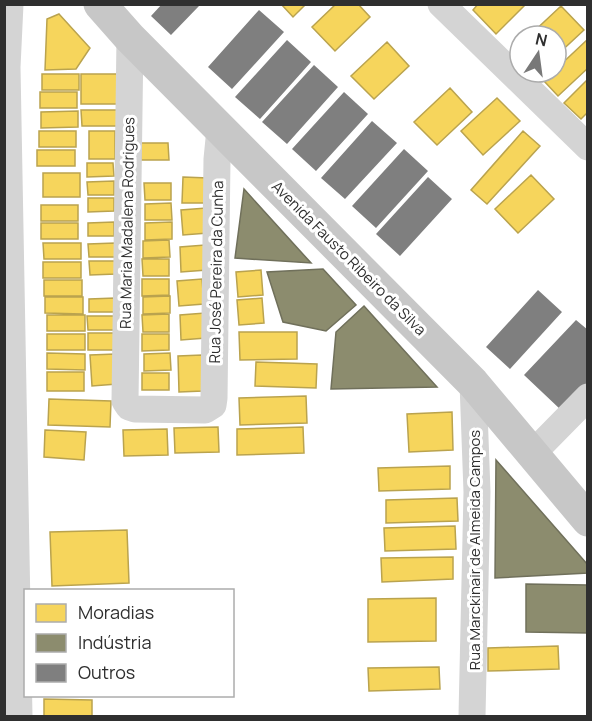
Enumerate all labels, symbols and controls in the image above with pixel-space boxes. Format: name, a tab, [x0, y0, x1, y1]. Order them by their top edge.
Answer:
north arrow	[508, 24, 568, 84]
text: N	[533, 27, 549, 51]
street label: Rua Maria Madalena Rodrigues	[115, 117, 139, 329]
street label: Avenida Fausto Ribeiro da Silva	[267, 176, 431, 340]
street label: Rua José Pereira da Cunha	[204, 180, 228, 364]
street label: Rua Marckinair de Almeida Campos	[464, 430, 485, 670]
legend	[24, 589, 234, 697]
text: Moradias	[78, 600, 154, 624]
text: Indústria	[78, 630, 152, 654]
text: Outros	[78, 660, 135, 684]

